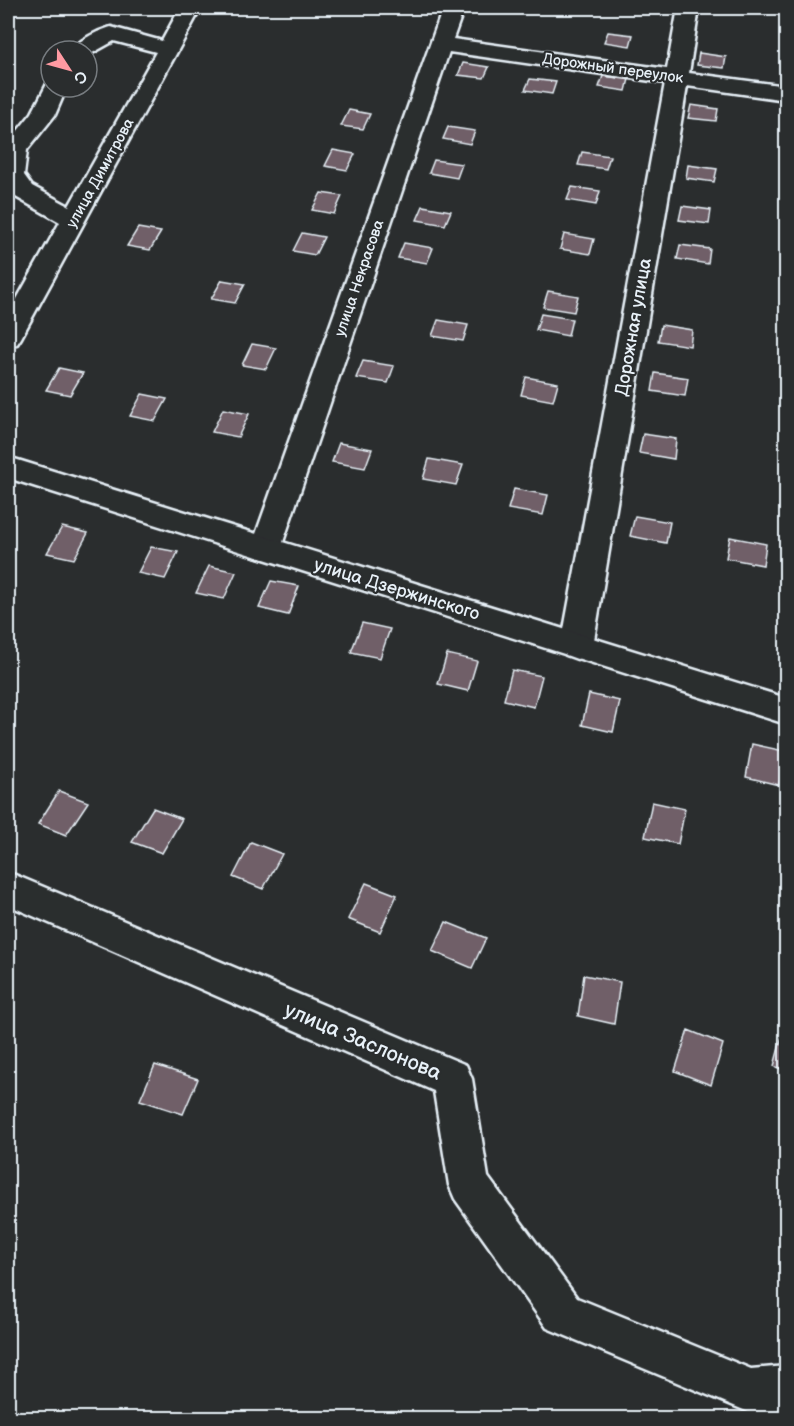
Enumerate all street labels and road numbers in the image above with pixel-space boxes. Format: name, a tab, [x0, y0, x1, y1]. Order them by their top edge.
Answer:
street label: Дорожный переулок	[541, 49, 685, 88]
street label: улица Димитрова	[62, 115, 139, 232]
street label: улица Некрасова	[331, 217, 388, 339]
street label: Дорожная улица	[611, 256, 656, 398]
street label: улица Дзержинского	[311, 554, 482, 625]
street label: улица Заслонова	[281, 997, 446, 1086]

